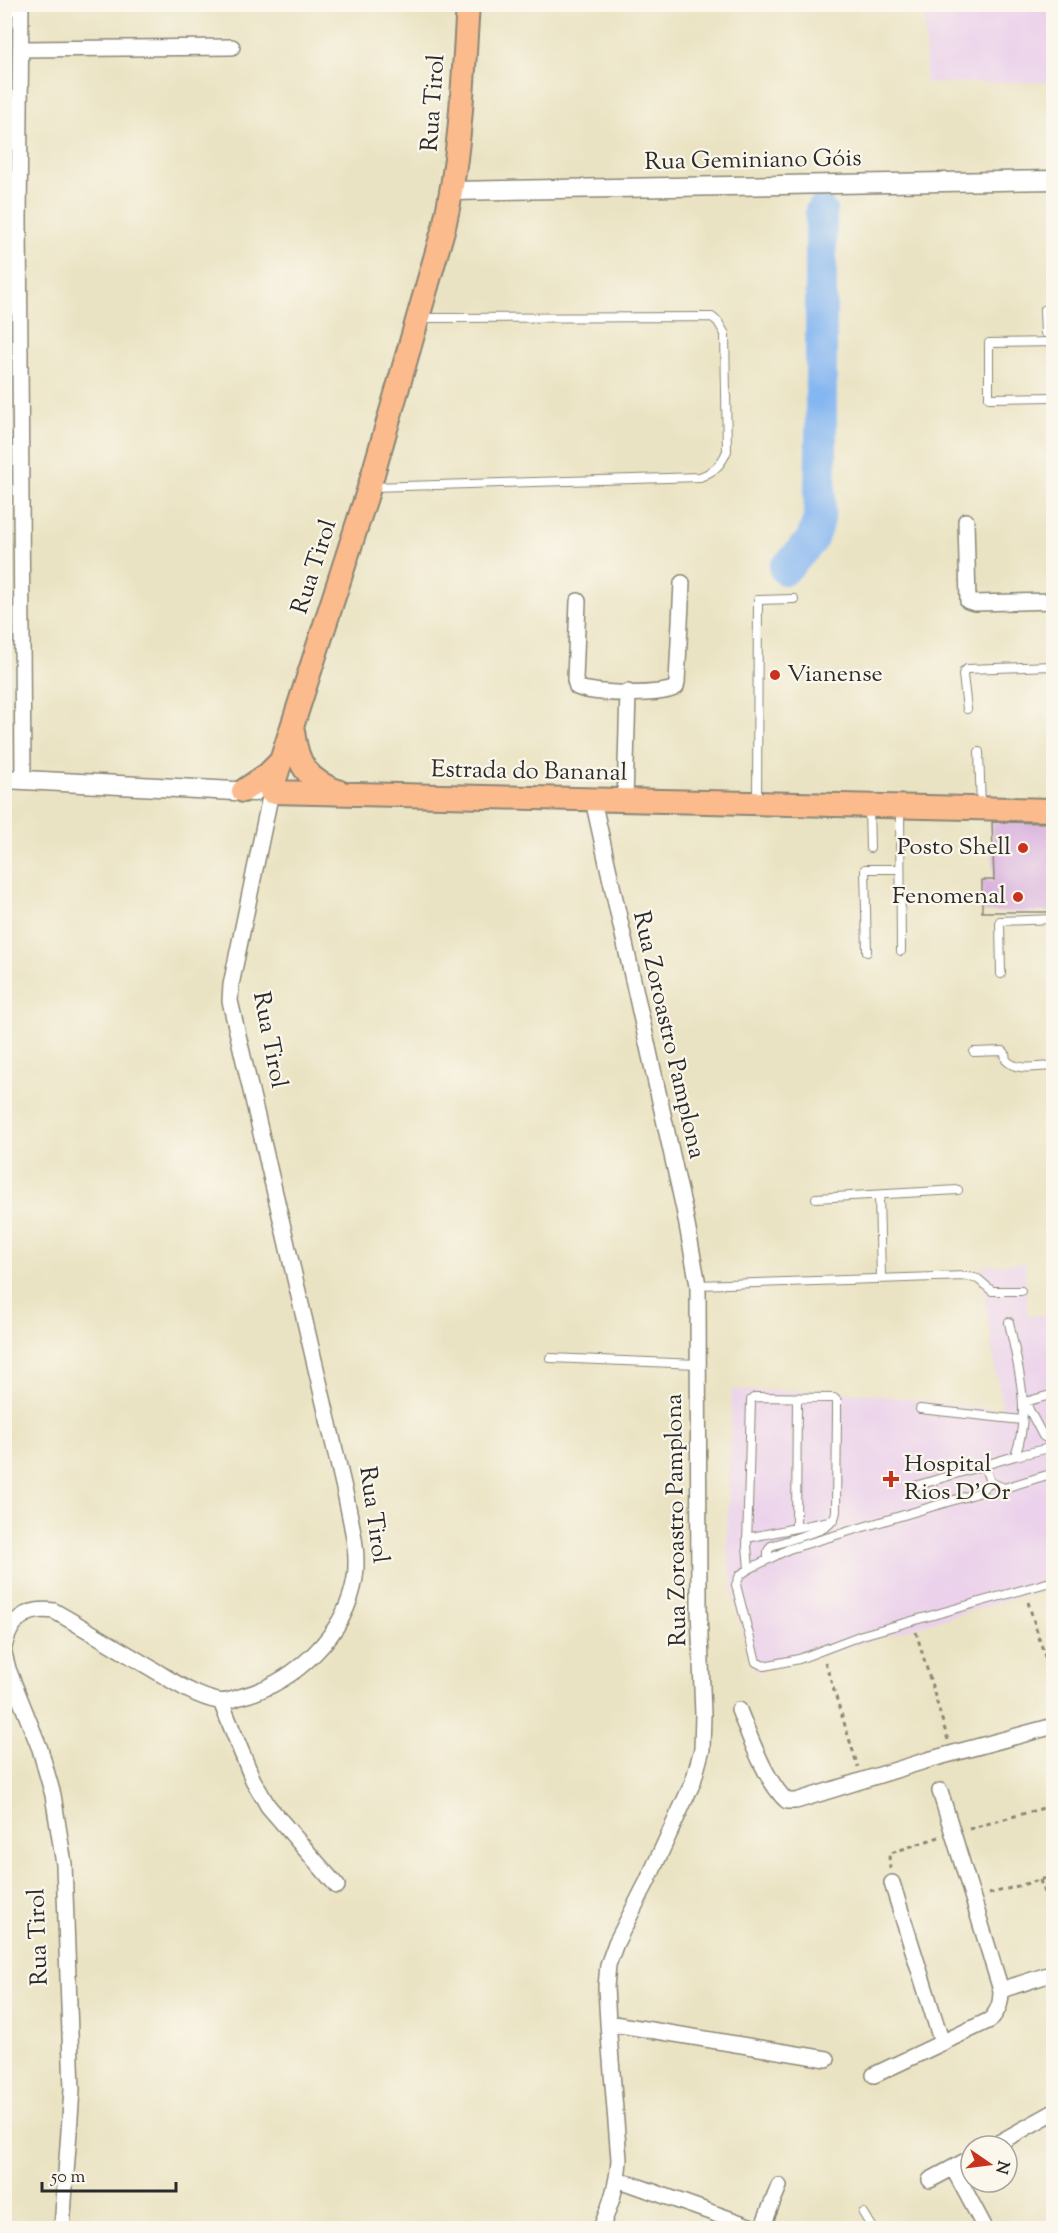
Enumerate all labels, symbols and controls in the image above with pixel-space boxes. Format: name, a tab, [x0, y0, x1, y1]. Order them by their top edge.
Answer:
street label: Rua Tirol	[414, 53, 454, 153]
street label: Rua Geminiano Góis	[644, 142, 862, 180]
street label: Rua Tirol	[284, 515, 346, 619]
place label: Vianense	[787, 658, 883, 692]
marker: Vianense	[768, 668, 782, 682]
street label: Estrada do Bananal	[430, 753, 628, 791]
place label: Posto Shell	[897, 831, 1011, 865]
marker: Posto Shell	[1016, 841, 1030, 855]
place label: Fenomenal	[892, 880, 1006, 914]
marker: Fenomenal	[1011, 890, 1025, 904]
street label: Rua Zoroastro Pamplona	[623, 908, 713, 1162]
street label: Rua Tirol	[243, 989, 295, 1091]
street label: Rua Zoroastro Pamplona	[658, 1393, 696, 1647]
place label: Hospital Rios D'Or	[904, 1448, 1010, 1510]
street label: Rua Tirol	[349, 1464, 397, 1566]
marker: Hospital Rios D'Or	[882, 1470, 900, 1488]
street label: Rua Tirol	[20, 1887, 58, 1986]
north arrow	[959, 2134, 1019, 2194]
scale bar	[42, 2155, 176, 2193]
text: N	[988, 2158, 1014, 2176]
text: 50 m	[50, 2165, 86, 2191]

